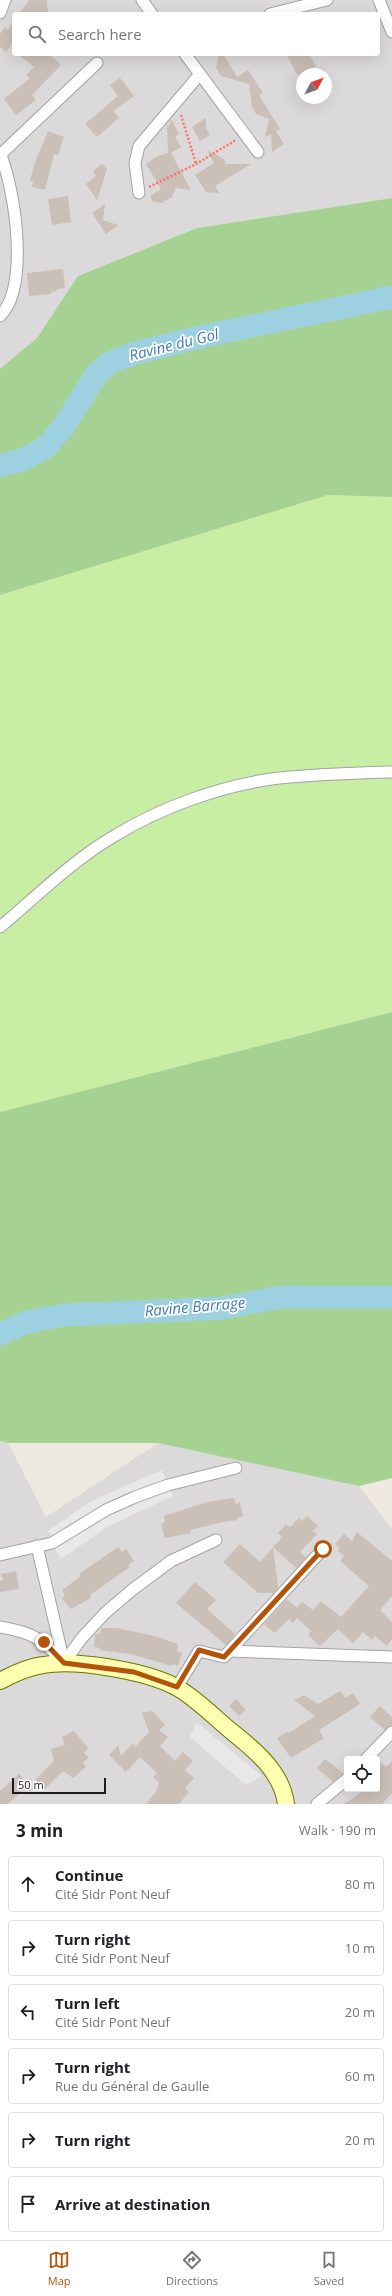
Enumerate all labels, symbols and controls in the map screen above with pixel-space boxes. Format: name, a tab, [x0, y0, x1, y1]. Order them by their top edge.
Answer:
search box	[12, 12, 380, 56]
icon: search	[26, 23, 48, 45]
text: Search here	[58, 24, 142, 44]
north arrow	[296, 68, 332, 104]
water label: Ravine du Gol	[127, 323, 222, 365]
water label: Ravine Barrage	[144, 1292, 247, 1320]
route start	[314, 1540, 332, 1558]
route end	[35, 1633, 53, 1651]
map controls	[344, 1756, 380, 1792]
button: locate	[344, 1756, 380, 1792]
scale bar	[12, 1776, 106, 1795]
text: 50 m	[18, 1777, 44, 1792]
text: 3 min	[16, 1819, 63, 1842]
text: Walk · 190 m	[299, 1821, 376, 1839]
text: Continue	[55, 1865, 123, 1885]
icon: ahead	[17, 1873, 39, 1895]
text: 80 m	[345, 1875, 375, 1893]
text: Cité Sidr Pont Neuf	[55, 1885, 170, 1903]
text: Turn right	[55, 1929, 130, 1949]
icon: right	[17, 1937, 39, 1959]
text: 10 m	[345, 1939, 375, 1957]
text: Cité Sidr Pont Neuf	[55, 1949, 170, 1967]
text: Turn left	[55, 1993, 120, 2013]
icon: left	[17, 2001, 39, 2023]
text: 20 m	[345, 2003, 375, 2021]
text: Cité Sidr Pont Neuf	[55, 2013, 170, 2031]
text: Turn right	[55, 2057, 130, 2077]
icon: right	[17, 2065, 39, 2087]
text: 60 m	[345, 2067, 375, 2085]
text: Rue du Général de Gaulle	[55, 2077, 209, 2095]
icon: right	[17, 2129, 39, 2151]
text: Turn right	[55, 2130, 130, 2150]
text: 20 m	[345, 2131, 375, 2149]
icon: arrive	[17, 2193, 39, 2215]
text: Arrive at destination	[55, 2194, 210, 2214]
tab: Map	[48, 2249, 71, 2288]
tab: Directions	[166, 2249, 218, 2288]
tab: Saved	[314, 2249, 344, 2288]

